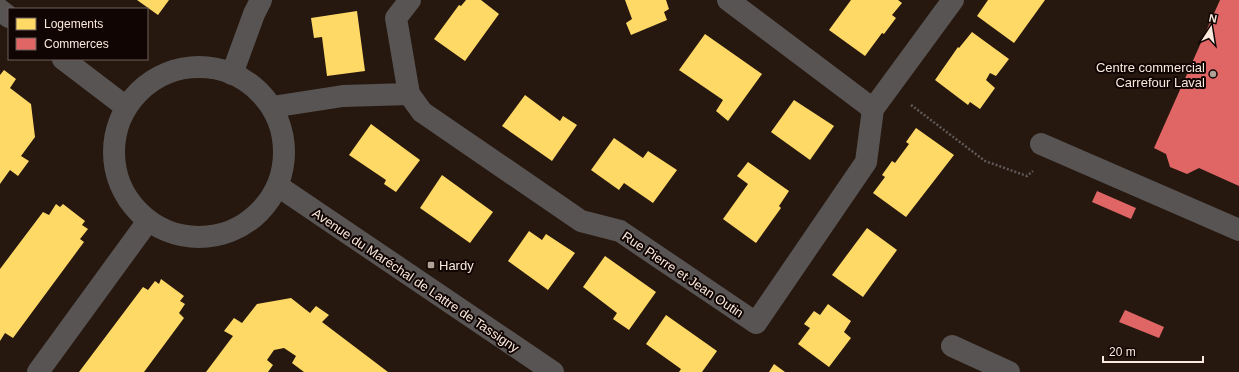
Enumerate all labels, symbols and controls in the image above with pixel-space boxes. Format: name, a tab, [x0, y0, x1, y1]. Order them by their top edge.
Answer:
legend	[8, 8, 148, 60]
north arrow	[1191, 8, 1231, 48]
text: N	[1208, 12, 1218, 25]
text: Logements	[44, 17, 103, 31]
text: Commerces	[44, 37, 109, 51]
place label: Centre commercial Carrefour Laval	[1096, 60, 1205, 90]
marker: Centre commercial Carrefour Laval	[1208, 69, 1218, 79]
street label: Avenue du Maréchal de Lattre de Tassigny	[310, 205, 522, 356]
street label: Rue Pierre et Jean Outin	[619, 228, 746, 321]
place label: Hardy	[439, 258, 474, 273]
marker: Hardy	[426, 260, 436, 270]
scale bar	[1103, 338, 1203, 364]
text: 20 m	[1109, 345, 1136, 359]

